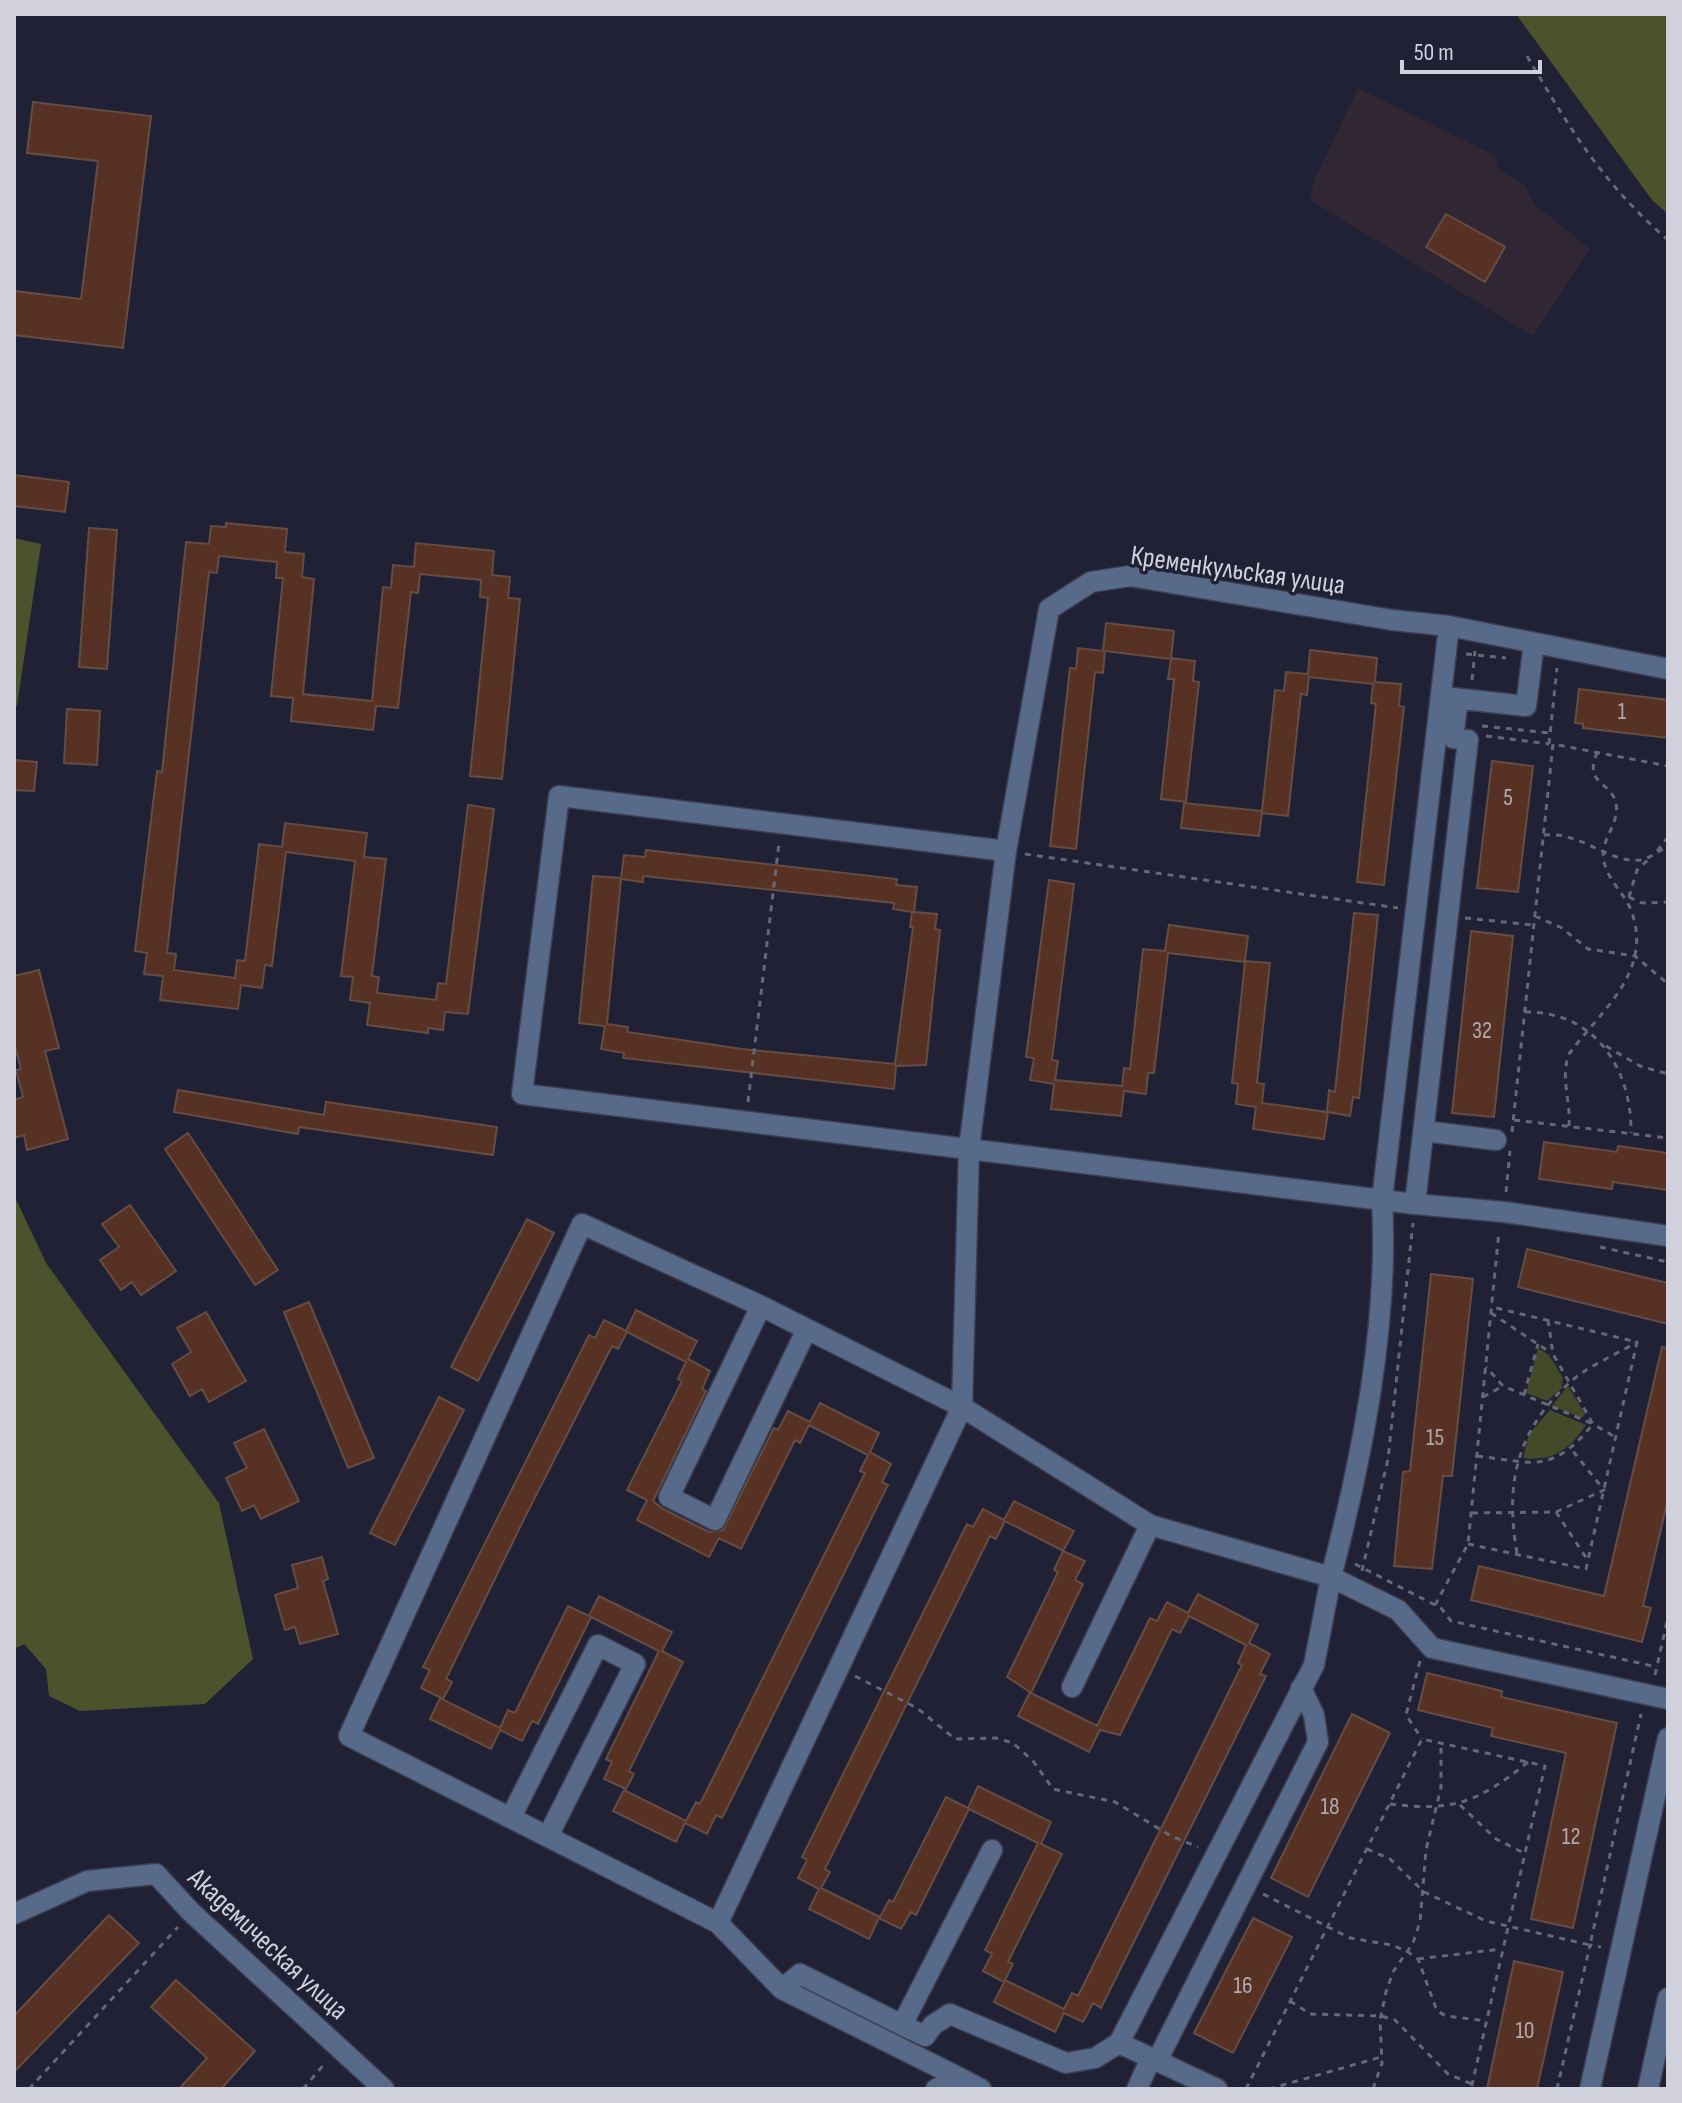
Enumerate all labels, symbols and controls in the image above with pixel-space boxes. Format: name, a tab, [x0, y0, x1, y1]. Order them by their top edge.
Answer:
scale bar	[1402, 24, 1540, 74]
text: 50 m	[1414, 38, 1454, 67]
street label: Кременкульская улица	[1129, 539, 1347, 602]
house number: 1	[1618, 697, 1627, 726]
house number: 5	[1503, 783, 1513, 812]
house number: 32	[1472, 1016, 1492, 1045]
house number: 15	[1426, 1423, 1444, 1452]
house number: 18	[1321, 1792, 1339, 1821]
house number: 12	[1562, 1822, 1580, 1851]
street label: Академическая улица	[180, 1861, 355, 2027]
house number: 16	[1234, 1971, 1252, 2000]
house number: 10	[1515, 2016, 1535, 2045]

